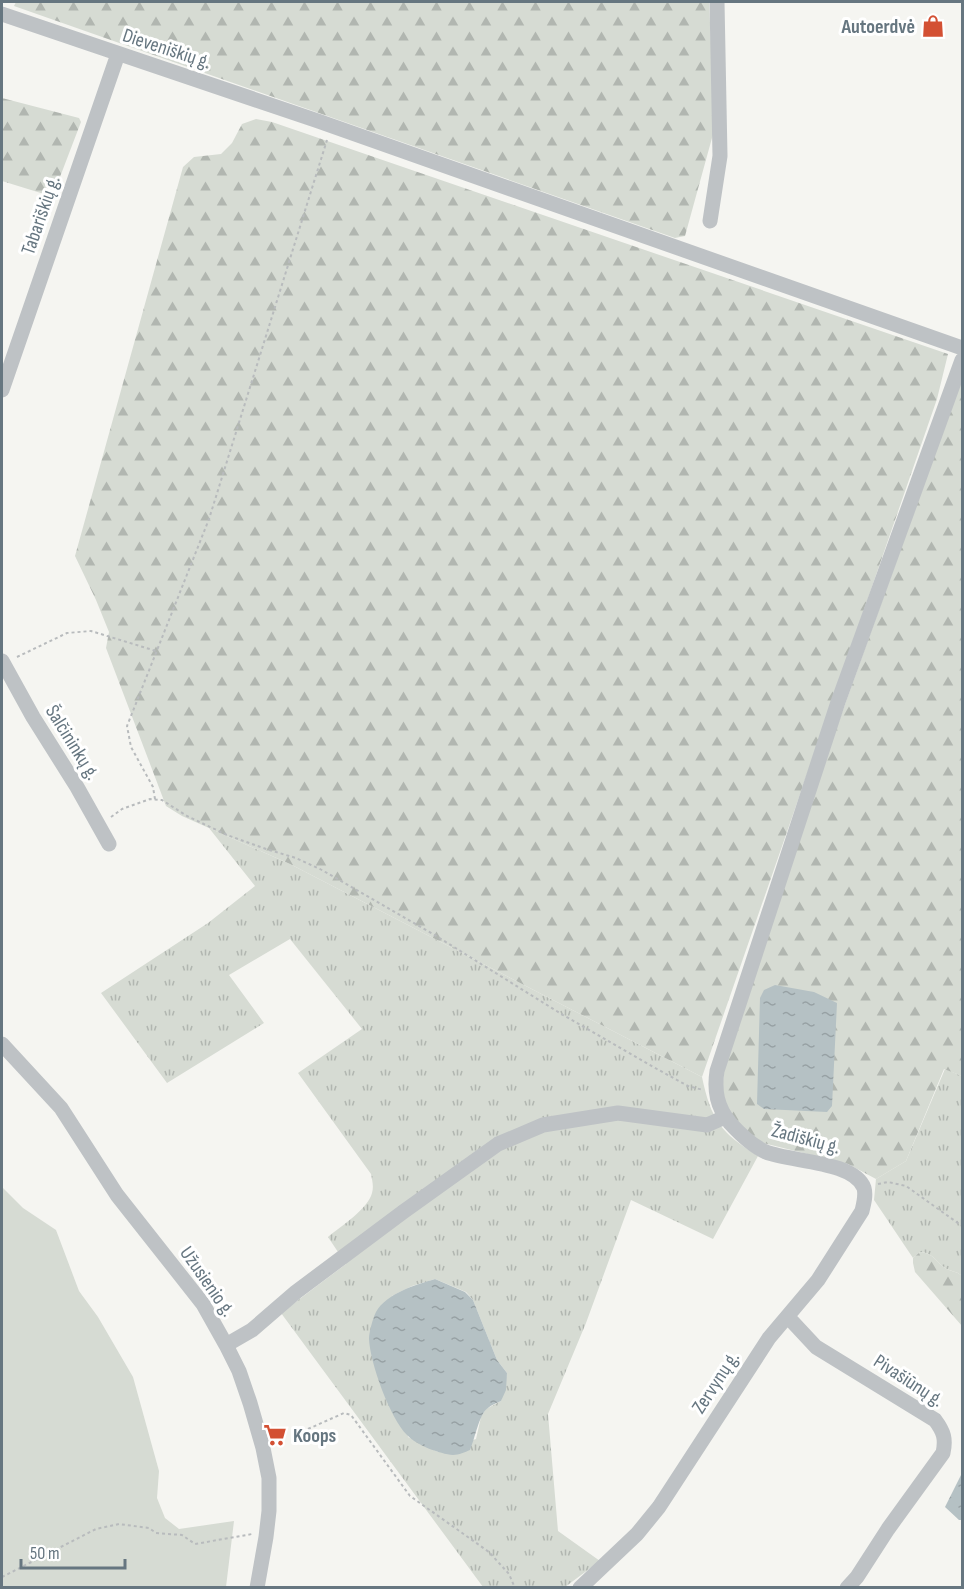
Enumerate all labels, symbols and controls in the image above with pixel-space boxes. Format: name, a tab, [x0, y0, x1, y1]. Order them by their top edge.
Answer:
shop icon: Autoerdvė	[920, 13, 946, 39]
place label: Autoerdvė	[841, 15, 915, 39]
street label: Dieveniškių g.	[120, 23, 214, 74]
street label: Tabariškių g.	[16, 173, 66, 258]
street label: Šalčininkų g.	[40, 701, 104, 784]
street label: Žadiškių g.	[769, 1118, 842, 1160]
street label: Užusienio g.	[174, 1242, 240, 1321]
street label: Zervynų g.	[687, 1347, 745, 1418]
street label: Pivašiūnų g.	[869, 1349, 948, 1412]
supermarket icon: Koops	[262, 1422, 288, 1448]
place label: Koops	[293, 1424, 337, 1448]
scale bar	[21, 1532, 124, 1570]
text: 50 m	[30, 1543, 60, 1564]

